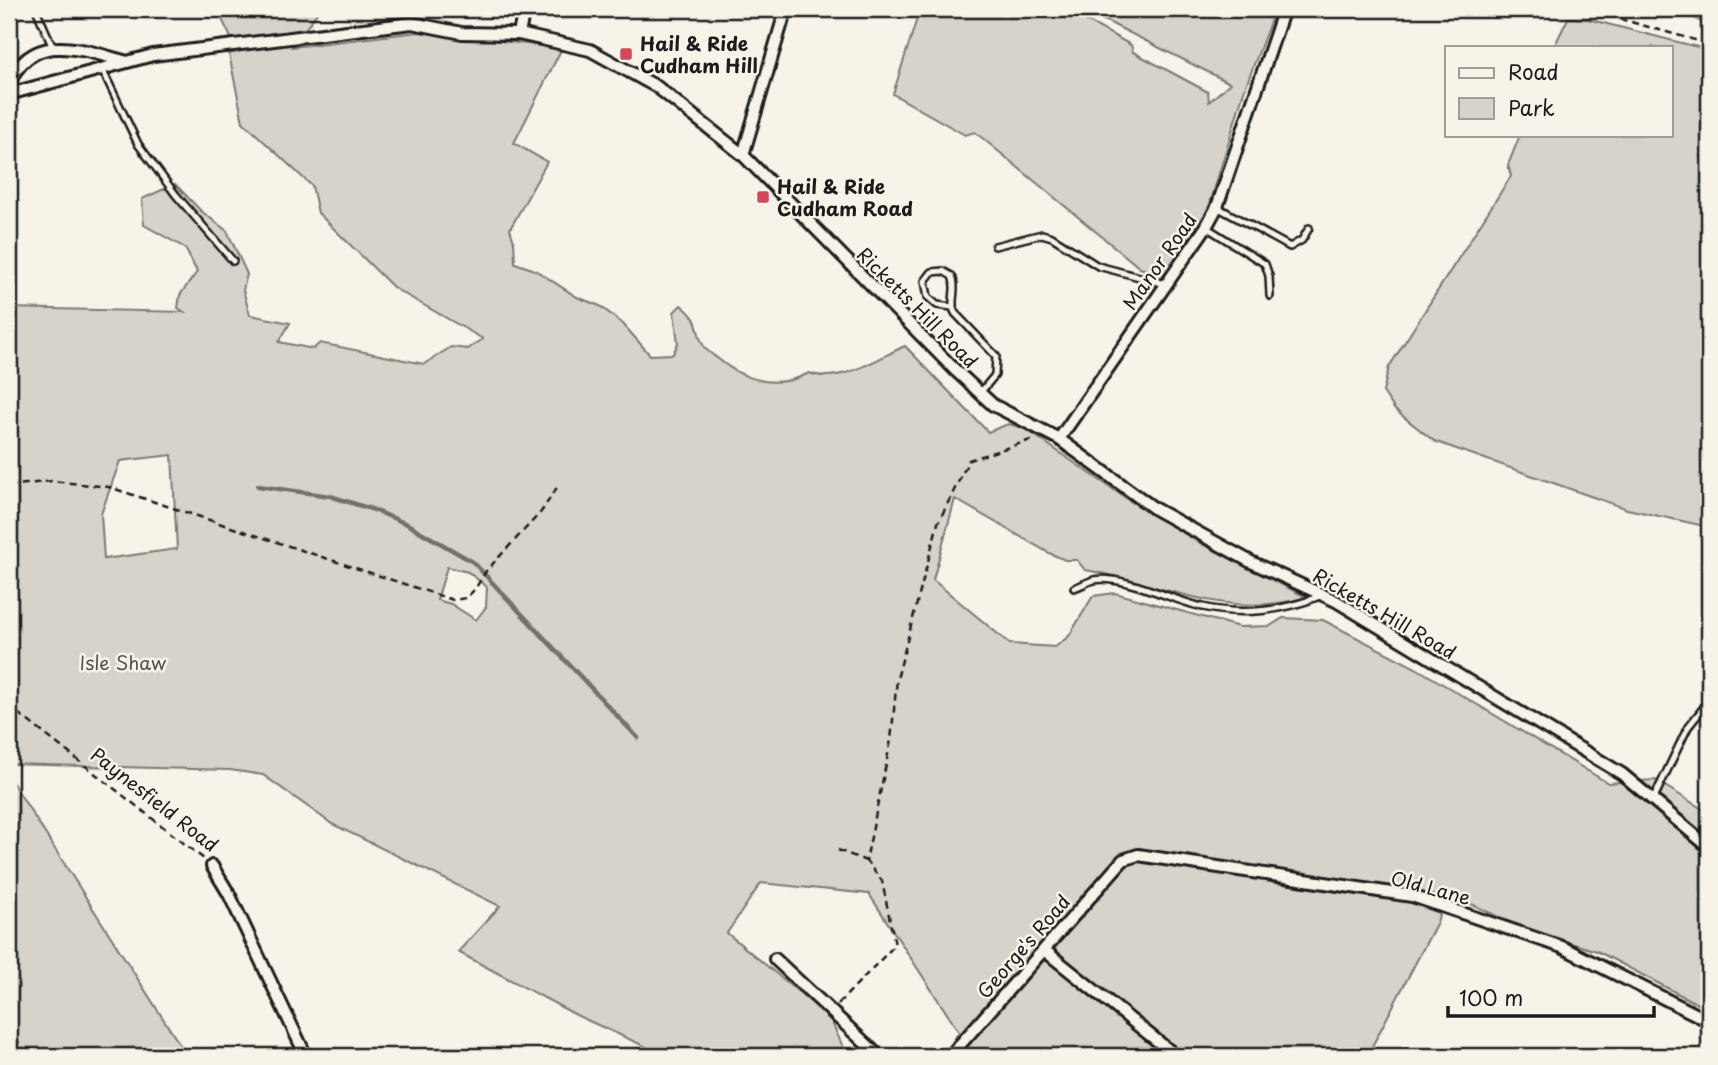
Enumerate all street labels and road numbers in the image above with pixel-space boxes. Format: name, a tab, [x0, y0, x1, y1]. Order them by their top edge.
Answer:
street label: Manor Road	[1115, 207, 1203, 315]
street label: Ricketts Hill Road	[851, 240, 985, 374]
street label: Ricketts Hill Road	[1308, 561, 1462, 665]
street label: Paynesfield Road	[85, 740, 225, 858]
street label: Old Lane	[1388, 863, 1474, 911]
street label: George's Road	[970, 888, 1076, 1004]

